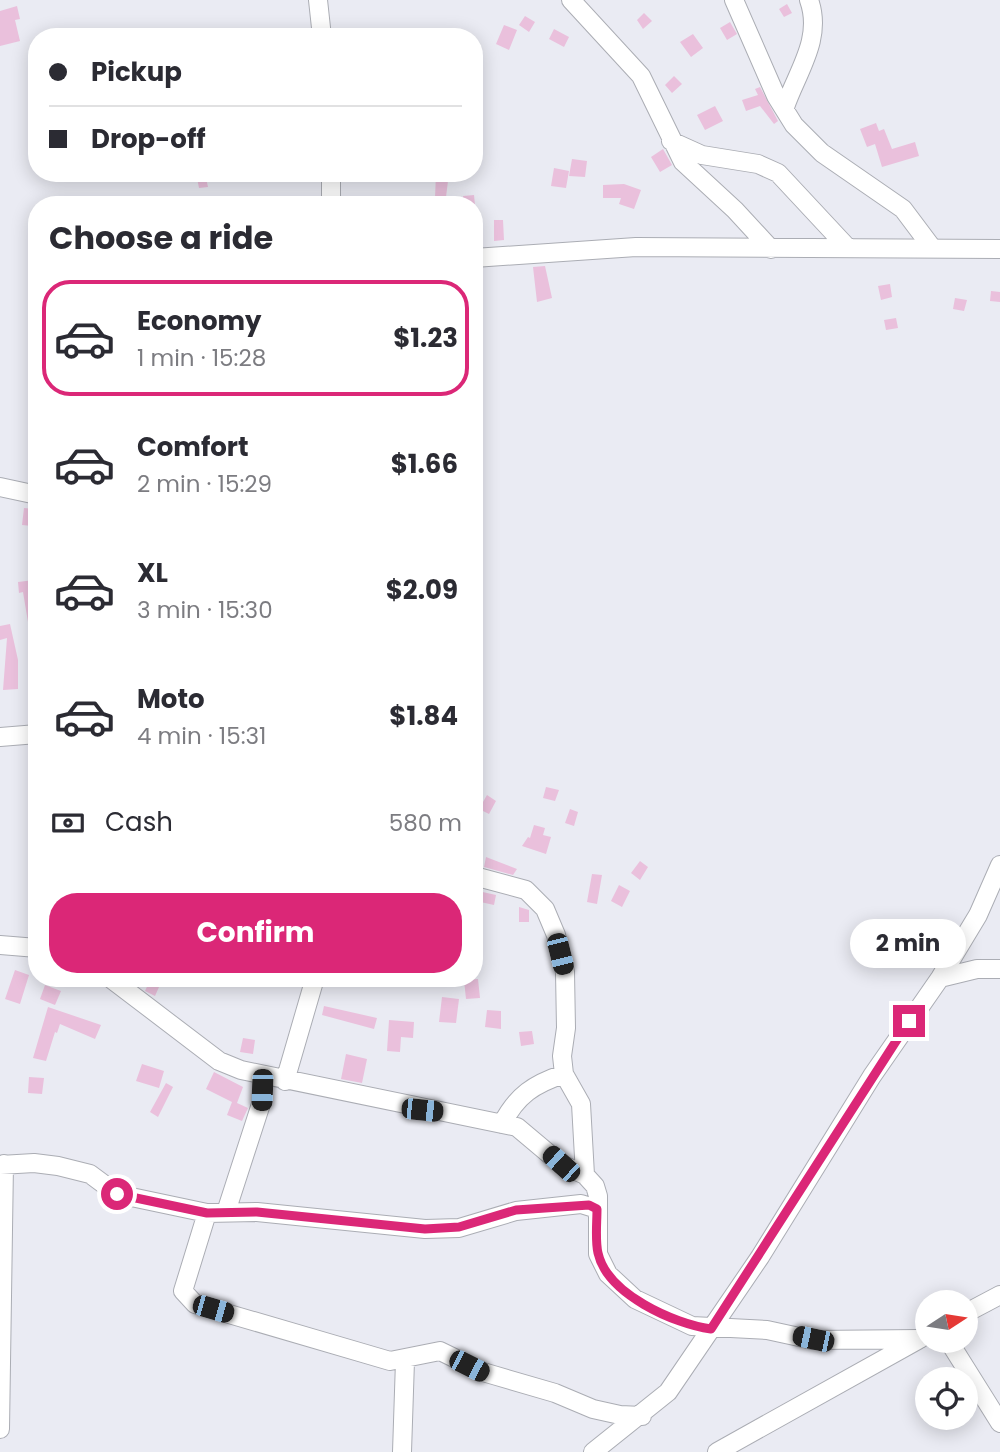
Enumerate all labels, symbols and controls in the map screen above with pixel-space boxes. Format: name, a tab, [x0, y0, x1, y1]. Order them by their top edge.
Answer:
text: Pickup	[91, 54, 182, 90]
text: Drop-off	[91, 121, 206, 157]
text: Choose a ride	[49, 215, 273, 260]
text: Economy	[137, 303, 261, 339]
icon: car	[53, 307, 116, 370]
text: $1.23	[393, 320, 458, 356]
text: 1 min · 15:28	[137, 342, 266, 374]
text: Comfort	[137, 429, 249, 465]
icon: car	[53, 433, 116, 496]
text: $1.66	[391, 446, 458, 482]
text: 2 min · 15:29	[137, 468, 272, 500]
text: XL	[137, 555, 168, 591]
icon: car	[53, 559, 116, 622]
text: $2.09	[386, 572, 458, 608]
text: 3 min · 15:30	[137, 594, 273, 626]
text: Moto	[137, 681, 205, 717]
icon: car	[53, 685, 116, 748]
text: $1.84	[389, 698, 458, 734]
text: 4 min · 15:31	[137, 720, 266, 752]
icon: cash	[49, 804, 87, 842]
text: Cash	[105, 804, 173, 840]
text: 580 m	[389, 807, 462, 839]
button: Confirm	[49, 893, 462, 973]
callout: 2 min	[851, 920, 967, 968]
text: 2 min	[876, 927, 940, 959]
car	[545, 931, 576, 977]
route end	[893, 1005, 925, 1037]
car	[251, 1069, 274, 1111]
car	[401, 1097, 444, 1123]
car	[539, 1142, 584, 1186]
route start	[101, 1178, 133, 1210]
north arrow	[915, 1290, 978, 1353]
map controls	[915, 1290, 978, 1430]
car	[190, 1293, 237, 1325]
car	[791, 1324, 836, 1354]
car	[446, 1347, 493, 1385]
button: locate	[915, 1367, 978, 1430]

